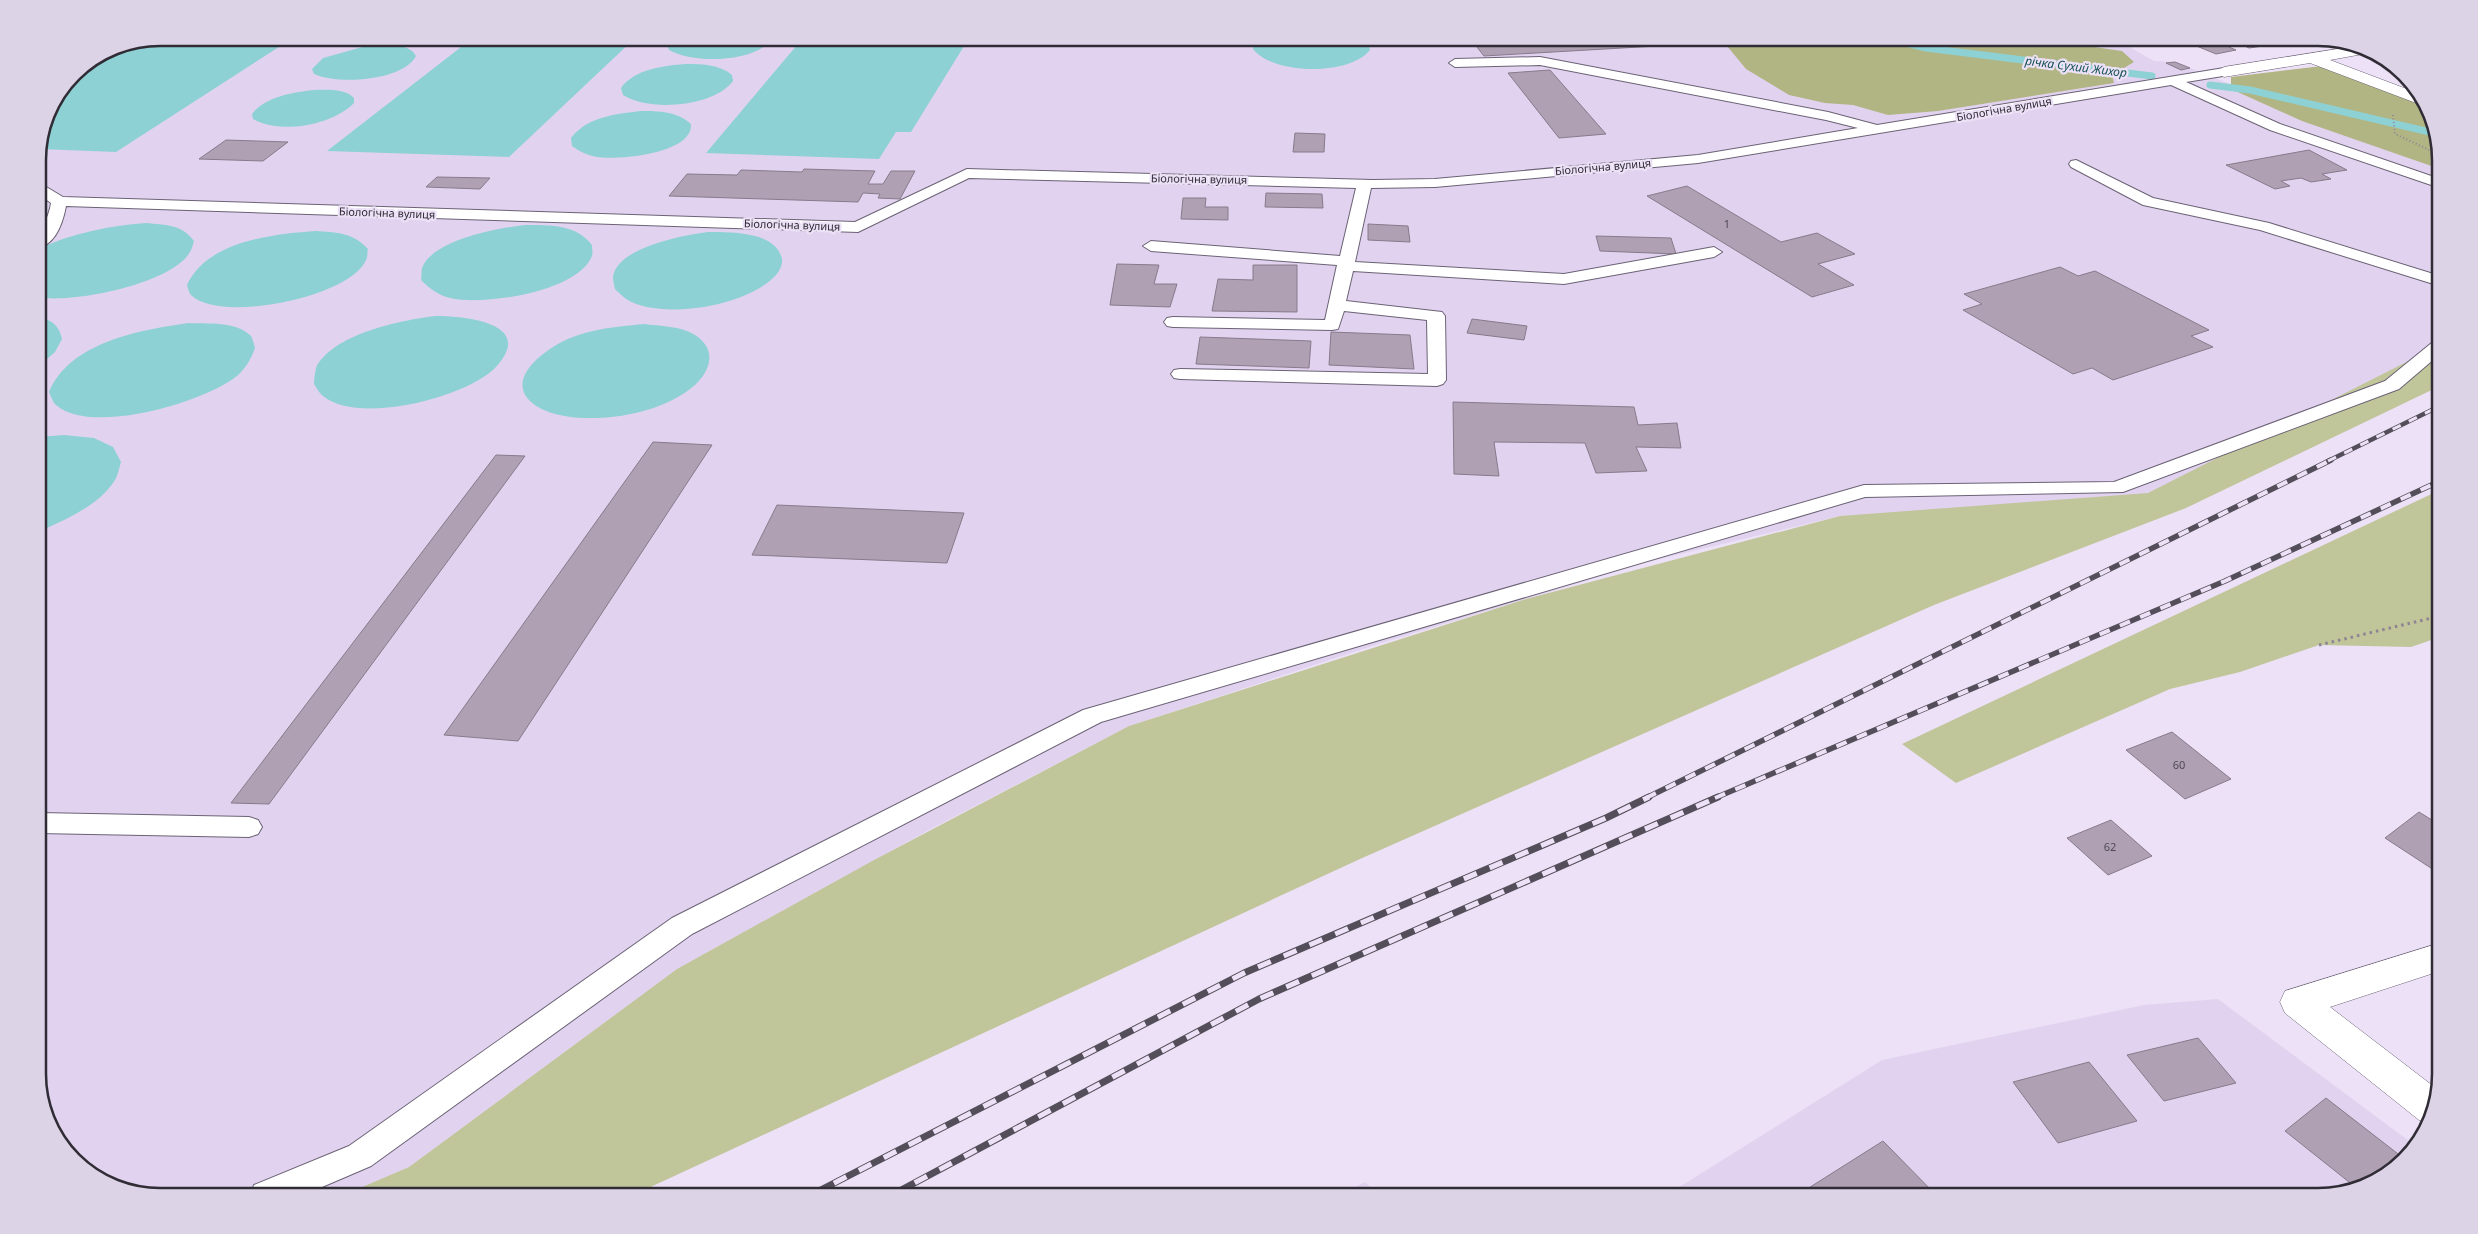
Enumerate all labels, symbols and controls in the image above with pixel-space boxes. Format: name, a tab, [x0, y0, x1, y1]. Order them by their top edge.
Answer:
water label: річка Сухий Жихор	[2023, 52, 2128, 81]
street label: Біологічна вулиця	[1955, 93, 2053, 124]
street label: Біологічна вулиця	[1554, 155, 1652, 178]
street label: Біологічна вулиця	[1151, 170, 1247, 187]
street label: Біологічна вулиця	[339, 203, 435, 222]
street label: Біологічна вулиця	[744, 215, 840, 234]
house number: 1	[1724, 216, 1730, 231]
house number: 60	[2173, 757, 2185, 772]
house number: 62	[2104, 839, 2116, 854]

